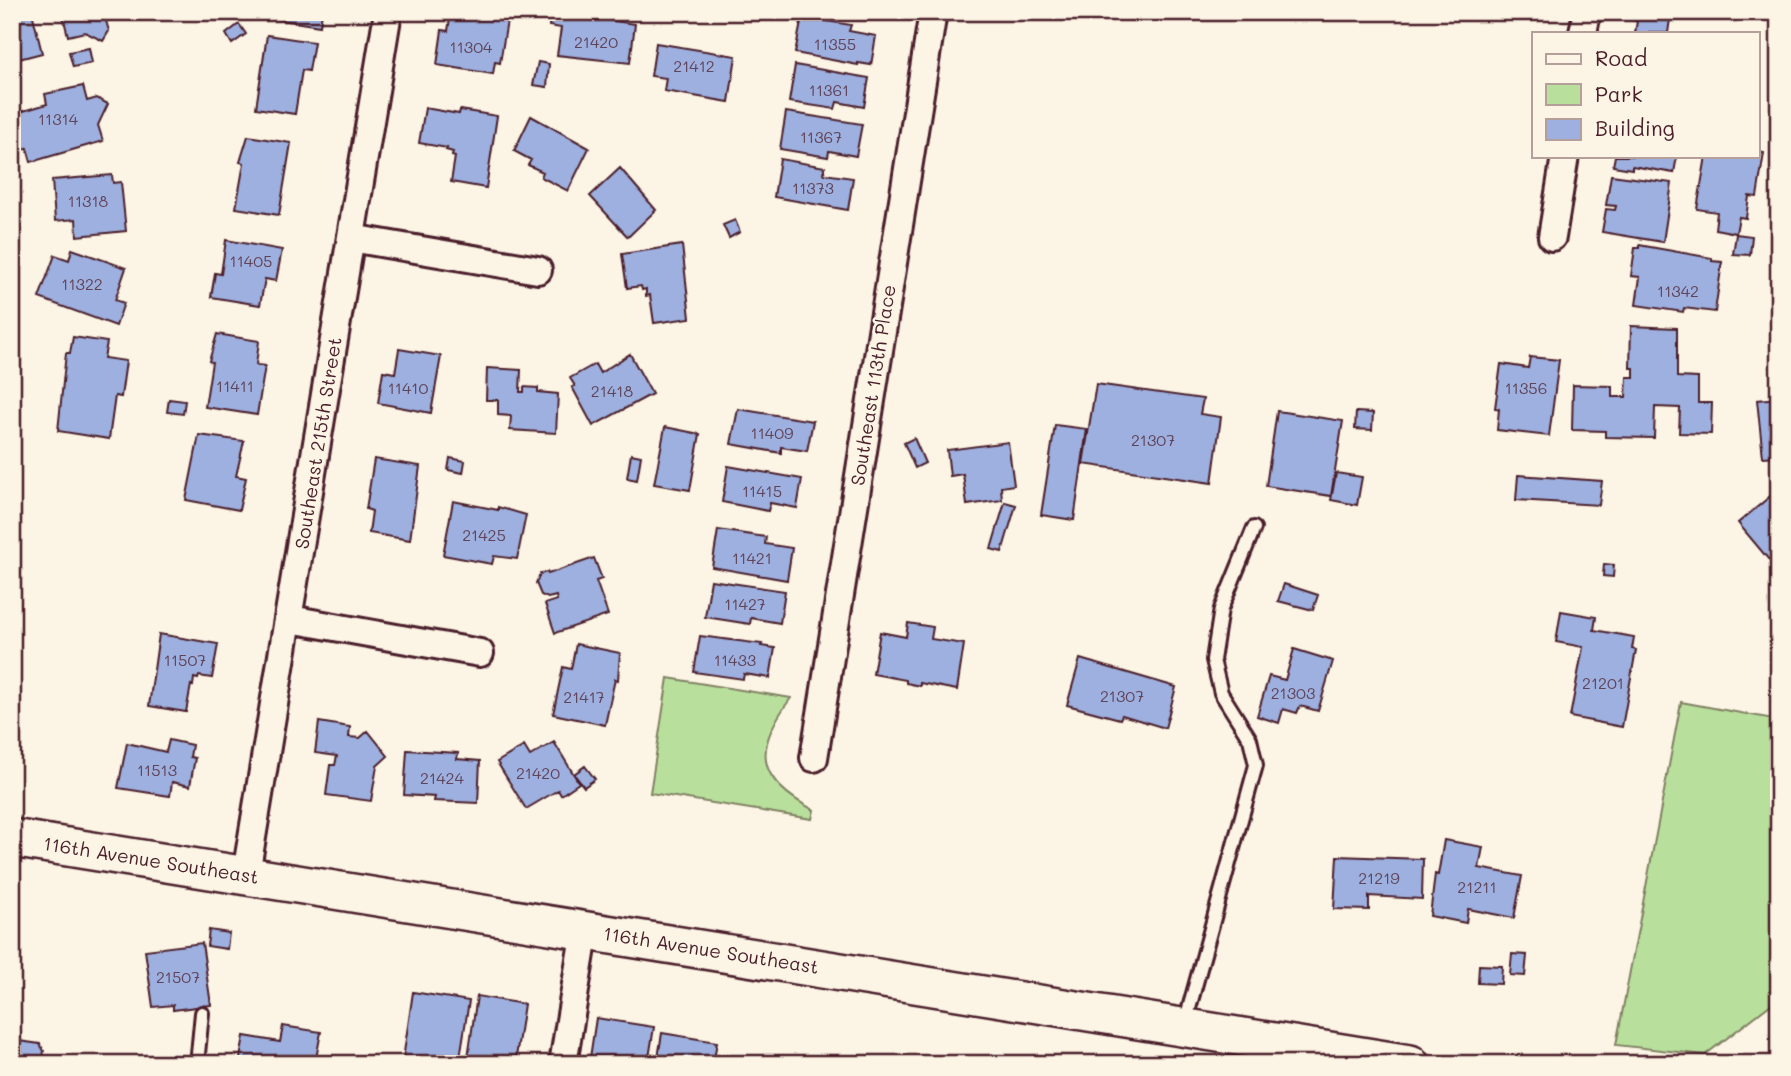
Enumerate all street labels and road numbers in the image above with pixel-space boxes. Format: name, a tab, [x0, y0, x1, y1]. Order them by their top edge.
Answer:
street label: Southeast 113th Place	[844, 283, 901, 487]
street label: Southeast 215th Street	[288, 335, 347, 551]
street label: 116th Avenue Southeast	[41, 830, 261, 889]
street label: 116th Avenue Southeast	[601, 920, 821, 979]

